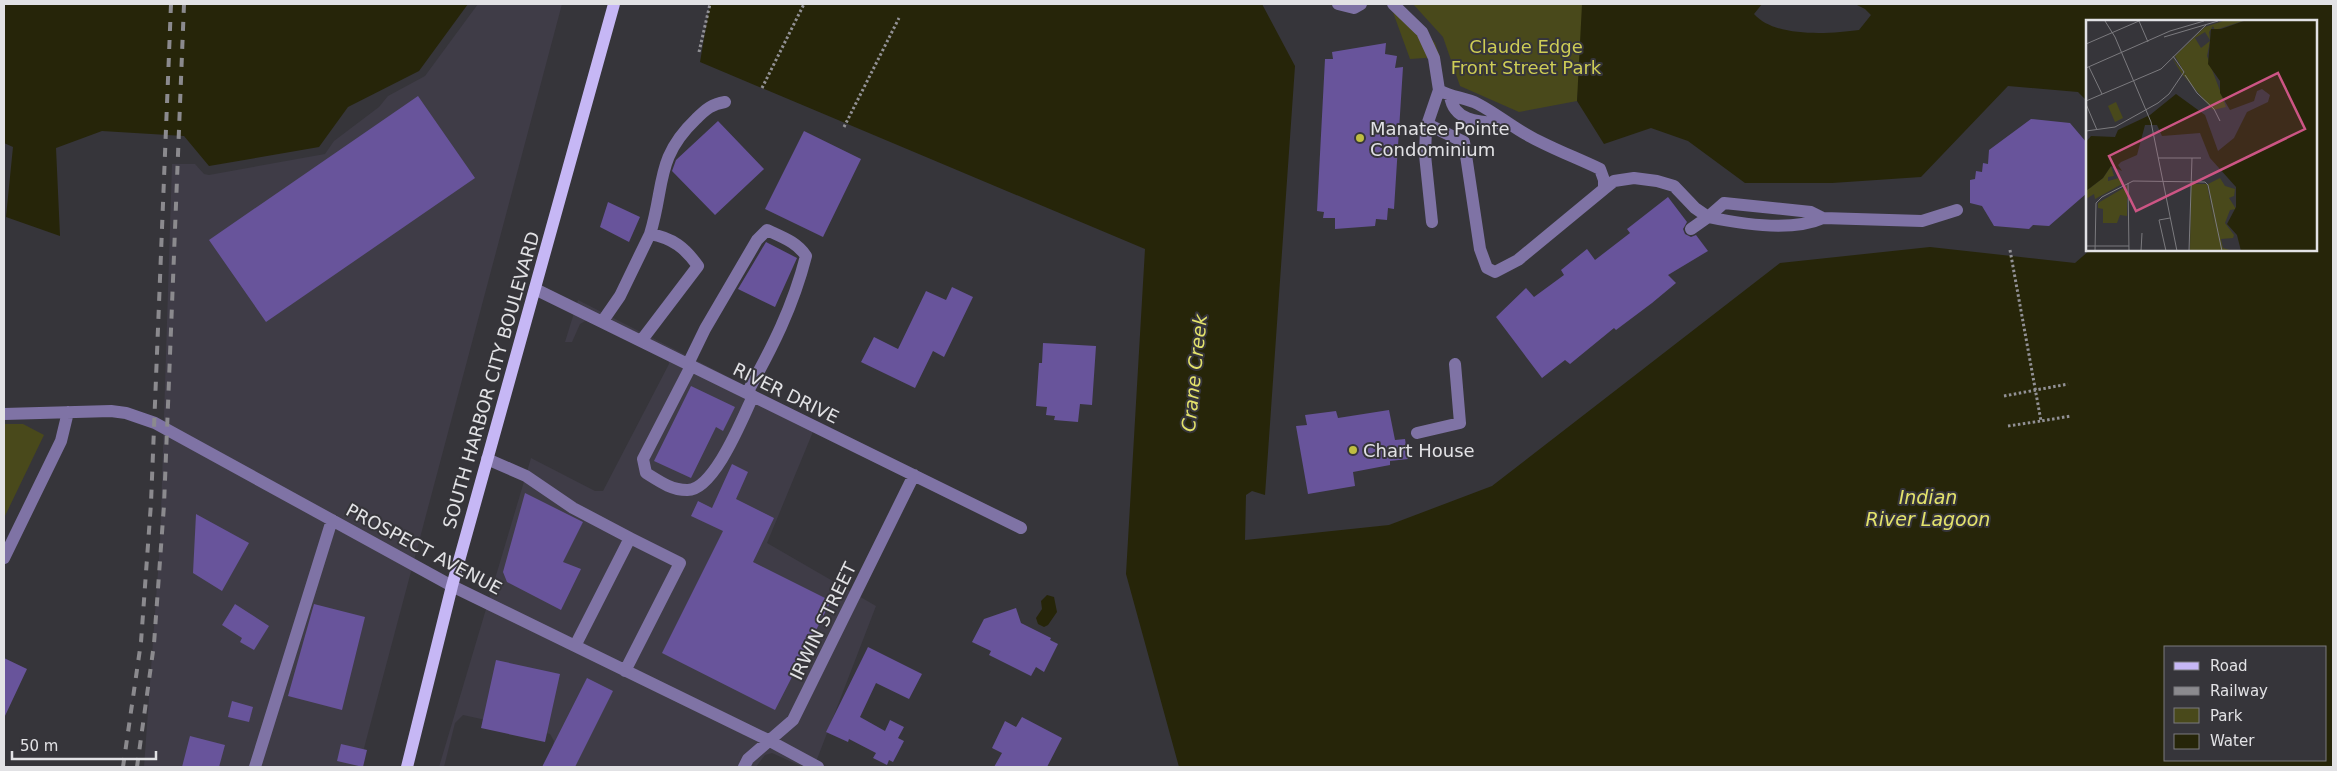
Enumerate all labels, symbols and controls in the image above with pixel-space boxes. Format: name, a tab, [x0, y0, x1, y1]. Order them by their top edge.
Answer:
inset map	[2086, 20, 2317, 251]
park label: Claude Edge Front Street Park	[1451, 36, 1602, 78]
place label: Manatee Pointe Condominium	[1370, 118, 1510, 160]
marker: Manatee Pointe Condominium	[1354, 132, 1366, 144]
street label: SOUTH HARBOR CITY BOULEVARD	[438, 229, 544, 531]
water label: Crane Creek	[1177, 312, 1211, 433]
street label: RIVER DRIVE	[730, 358, 842, 428]
place label: Chart House	[1363, 440, 1475, 461]
marker: Chart House	[1347, 444, 1359, 456]
water label: Indian River Lagoon	[1866, 486, 1990, 530]
street label: PROSPECT AVENUE	[343, 499, 505, 599]
street label: IRWIN STREET	[785, 558, 861, 683]
legend	[2164, 646, 2327, 761]
text: Road	[2210, 657, 2248, 675]
text: Railway	[2210, 682, 2268, 700]
text: Park	[2210, 707, 2243, 725]
scale bar	[12, 728, 156, 760]
text: Water	[2210, 732, 2255, 750]
text: 50 m	[20, 737, 58, 755]

